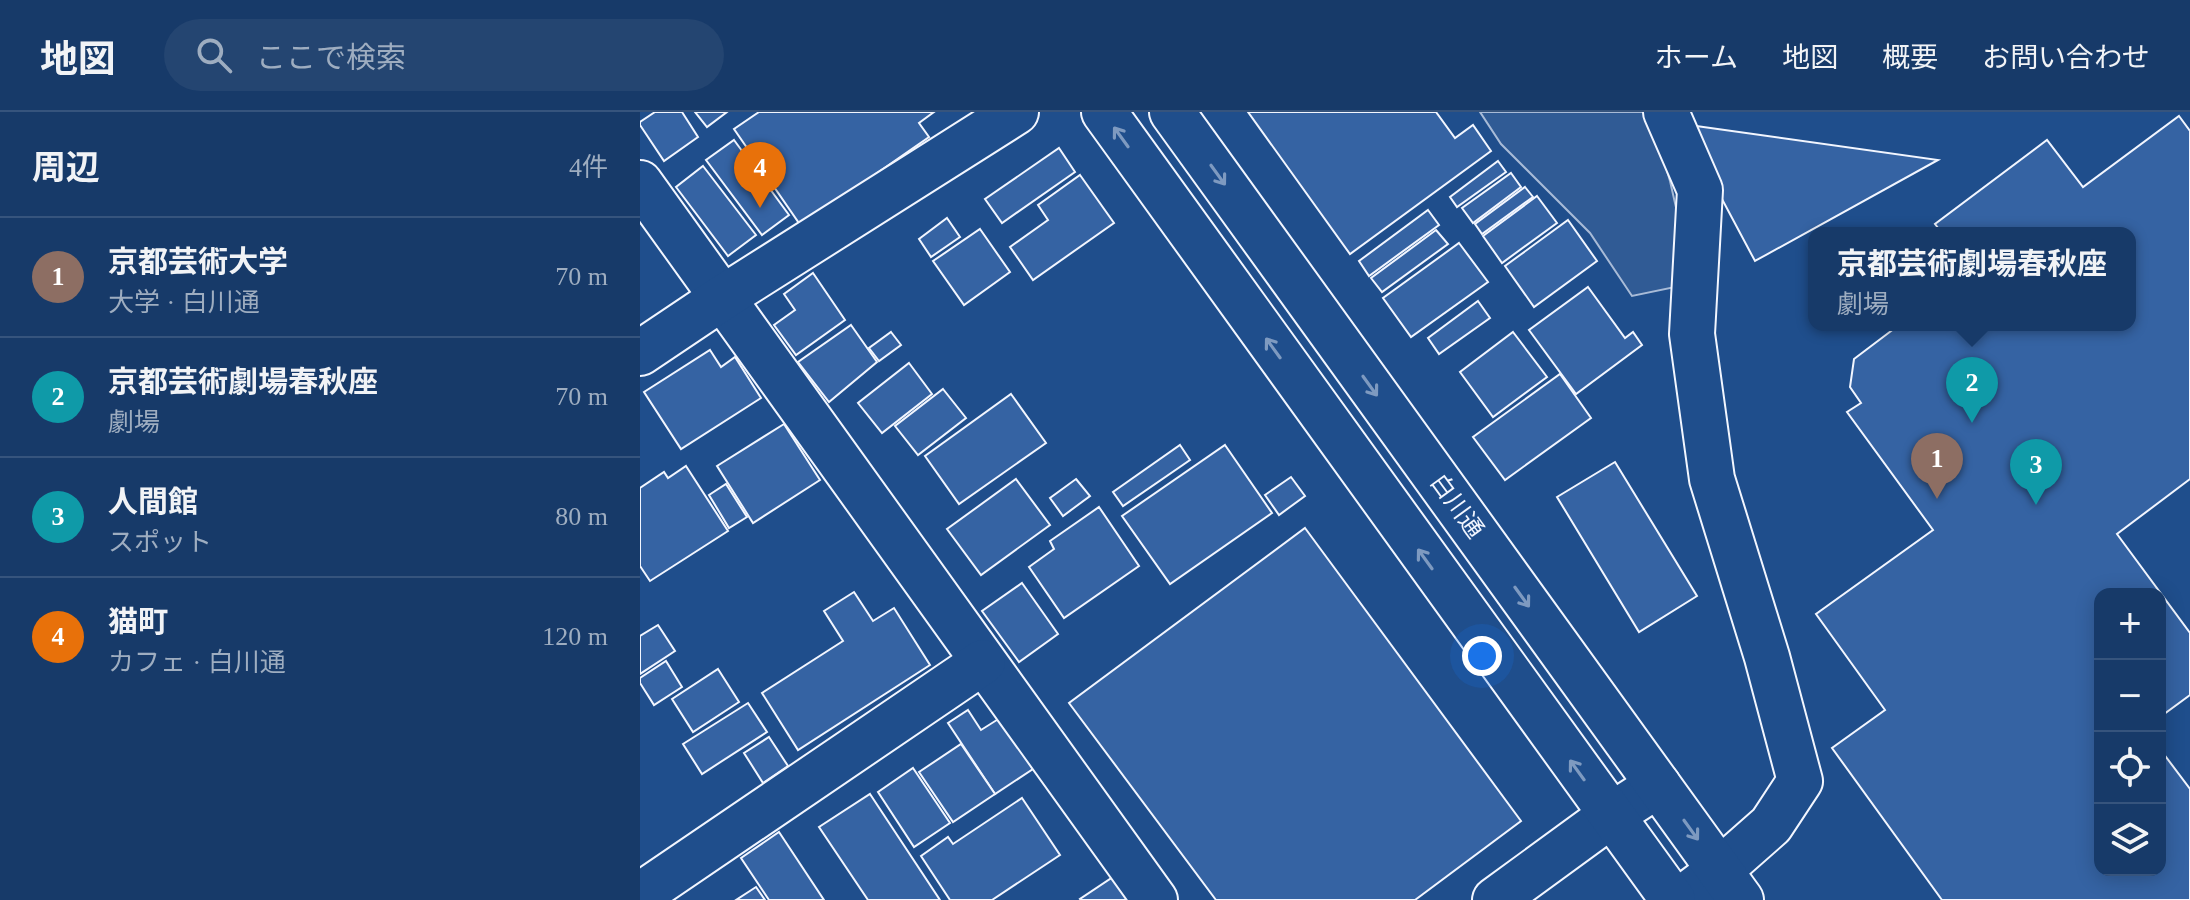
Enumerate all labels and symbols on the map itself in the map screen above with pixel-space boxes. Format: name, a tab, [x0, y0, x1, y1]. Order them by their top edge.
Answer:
one-way arrow	[1113, 126, 1129, 148]
pin: 4	[734, 142, 786, 208]
one-way arrow	[1210, 164, 1226, 186]
one-way arrow	[1265, 337, 1281, 359]
pin: 2	[1946, 357, 1998, 423]
one-way arrow	[1361, 375, 1378, 396]
pin: 1	[1911, 433, 1963, 499]
pin: 3	[2010, 439, 2062, 505]
street label: 白川通	[1425, 469, 1489, 543]
one-way arrow	[1417, 548, 1433, 570]
one-way arrow	[1514, 585, 1530, 607]
your location	[1462, 636, 1502, 676]
one-way arrow	[1569, 759, 1585, 781]
one-way arrow	[1682, 819, 1699, 840]

